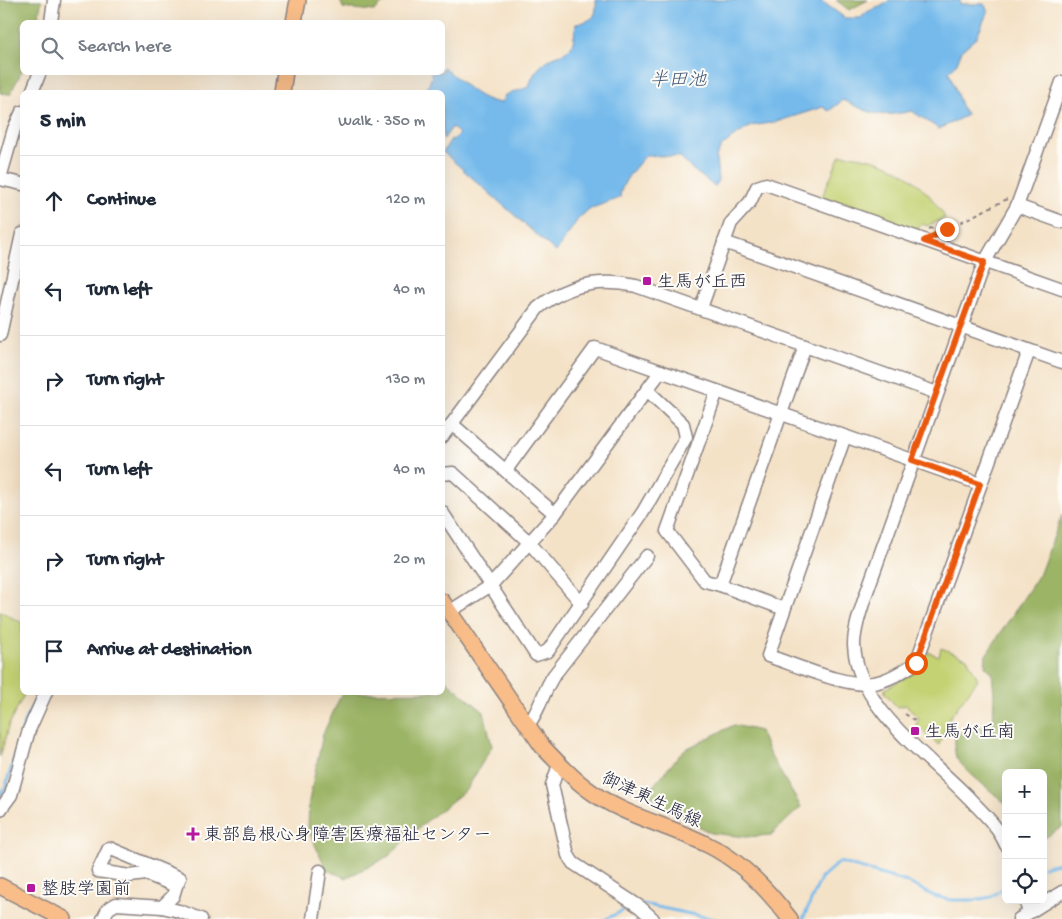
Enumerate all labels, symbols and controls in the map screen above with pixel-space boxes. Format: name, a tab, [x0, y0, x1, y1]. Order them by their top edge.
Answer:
search box	[20, 20, 445, 75]
icon: search	[38, 34, 66, 62]
text: Search here	[78, 36, 172, 59]
water label: 半田池	[649, 69, 707, 93]
text: 5 min	[40, 110, 85, 135]
text: Walk · 350 m	[338, 113, 425, 132]
icon: ahead	[40, 187, 68, 215]
text: Continue	[87, 189, 156, 212]
text: 120 m	[386, 191, 425, 210]
route end	[936, 218, 959, 241]
place label: 生馬が丘西	[657, 273, 747, 294]
marker: 生馬が丘西	[641, 275, 653, 287]
icon: left	[40, 277, 68, 305]
text: Turn left	[87, 279, 151, 302]
text: 40 m	[393, 281, 425, 300]
icon: right	[40, 367, 68, 395]
text: Turn right	[87, 369, 163, 392]
text: 130 m	[386, 371, 425, 390]
icon: left	[40, 457, 68, 485]
text: Turn left	[87, 459, 151, 482]
text: 40 m	[393, 461, 425, 480]
icon: right	[40, 547, 68, 575]
text: Turn right	[87, 549, 163, 572]
text: 20 m	[393, 551, 425, 570]
icon: arrive	[40, 637, 68, 665]
text: Arrive at destination	[87, 639, 251, 662]
route start	[905, 652, 928, 675]
place label: 生馬が丘南	[925, 722, 1015, 744]
marker: 生馬が丘南	[909, 725, 921, 737]
street label: 御津東生馬線	[598, 768, 705, 834]
map controls	[1002, 769, 1047, 904]
button: +	[1002, 769, 1047, 814]
button: −	[1002, 814, 1047, 859]
place label: 東部島根心身障害医療福祉センター	[204, 825, 491, 847]
marker: 東部島根心身障害医療福祉センター	[186, 827, 200, 841]
button: locate	[1002, 859, 1047, 904]
place label: 整肢学園前	[41, 879, 131, 901]
marker: 整肢学園前	[25, 882, 37, 894]

